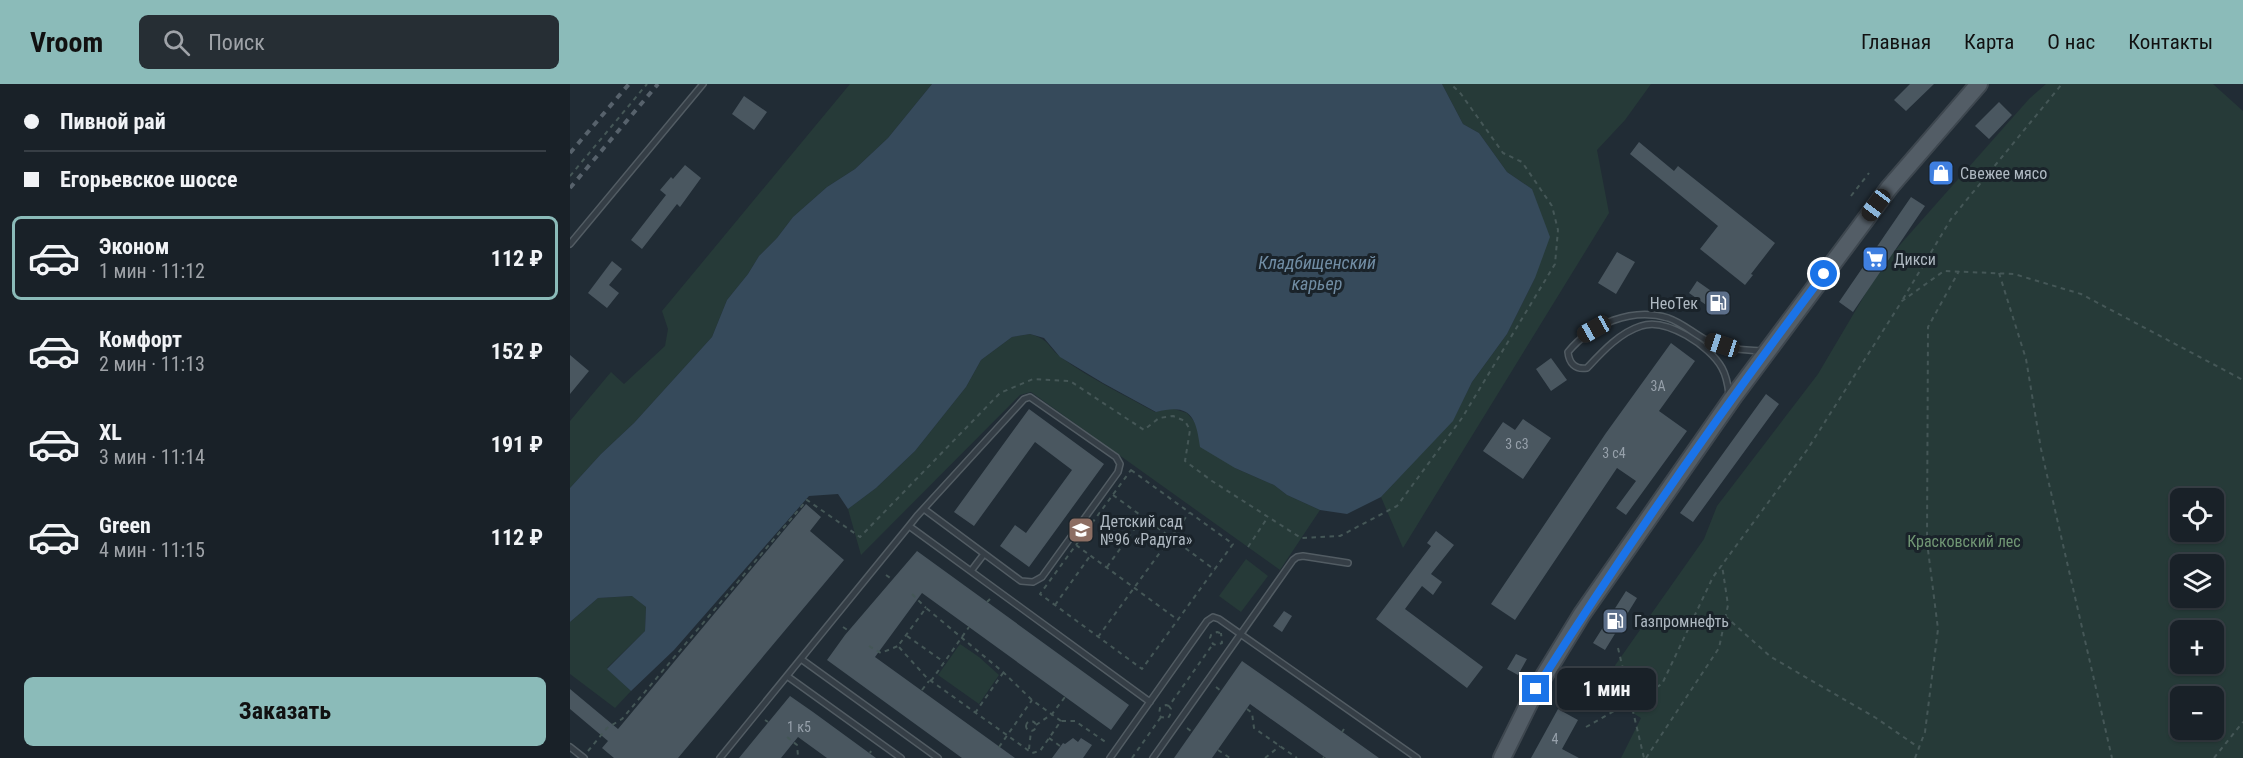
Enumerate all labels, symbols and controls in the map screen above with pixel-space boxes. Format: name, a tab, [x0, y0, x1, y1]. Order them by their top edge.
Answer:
search box	[139, 15, 559, 69]
text: Vroom	[30, 26, 103, 59]
icon: search	[160, 26, 193, 59]
text: Поиск	[208, 30, 265, 55]
text: Главная	[1861, 30, 1931, 54]
text: Карта	[1964, 30, 2014, 54]
text: О нас	[2047, 30, 2095, 54]
text: Контакты	[2128, 30, 2213, 54]
text: Пивной рай	[60, 109, 166, 134]
shop icon: Свежее мясо	[1926, 158, 1956, 188]
place label: Свежее мясо	[1960, 164, 2047, 183]
text: Егорьевское шоссе	[60, 167, 237, 192]
car	[1858, 185, 1894, 225]
icon: car	[27, 231, 81, 285]
text: Эконом	[99, 234, 169, 259]
supermarket icon: Дикси	[1860, 244, 1890, 274]
text: 112 ₽	[491, 246, 543, 271]
place label: Дикси	[1894, 250, 1936, 269]
water label: Кладбищенский карьер	[1258, 252, 1376, 294]
text: 1 мин · 11:12	[99, 259, 205, 283]
route start	[1810, 260, 1837, 287]
fuel station icon: НеоТек	[1703, 288, 1733, 318]
place label: НеоТек	[1650, 294, 1698, 313]
car	[1574, 312, 1614, 346]
icon: car	[27, 324, 81, 378]
text: Комфорт	[99, 327, 182, 352]
car	[1702, 331, 1742, 359]
text: 152 ₽	[491, 339, 543, 364]
text: 2 мин · 11:13	[99, 352, 205, 376]
house number: 3А	[1651, 378, 1665, 394]
icon: car	[27, 417, 81, 471]
text: XL	[99, 420, 122, 445]
text: 191 ₽	[491, 432, 543, 457]
house number: 3 с3	[1505, 436, 1529, 452]
text: 3 мин · 11:14	[99, 445, 205, 469]
house number: 3 с4	[1602, 445, 1626, 461]
map controls	[2170, 488, 2224, 740]
button: locate	[2170, 488, 2224, 542]
icon: car	[27, 510, 81, 564]
place label: Детский сад №96 «Радуга»	[1100, 512, 1193, 549]
text: Green	[99, 513, 151, 538]
school or university icon: Детский сад №96 «Радуга»	[1066, 515, 1096, 545]
text: 112 ₽	[491, 525, 543, 550]
park label: Красковский лес	[1907, 532, 2021, 551]
text: 4 мин · 11:15	[99, 538, 205, 562]
button: layers	[2170, 554, 2224, 608]
fuel station icon: Газпромнефть	[1600, 606, 1630, 636]
place label: Газпромнефть	[1634, 612, 1729, 631]
button: +	[2170, 620, 2224, 674]
callout: 1 мин	[1557, 668, 1656, 710]
route end	[1522, 675, 1549, 702]
button: Заказать	[24, 677, 546, 746]
text: 1 мин	[1583, 677, 1630, 701]
button: −	[2170, 686, 2224, 740]
house number: 1 к5	[787, 719, 811, 735]
house number: 4	[1552, 731, 1559, 747]

